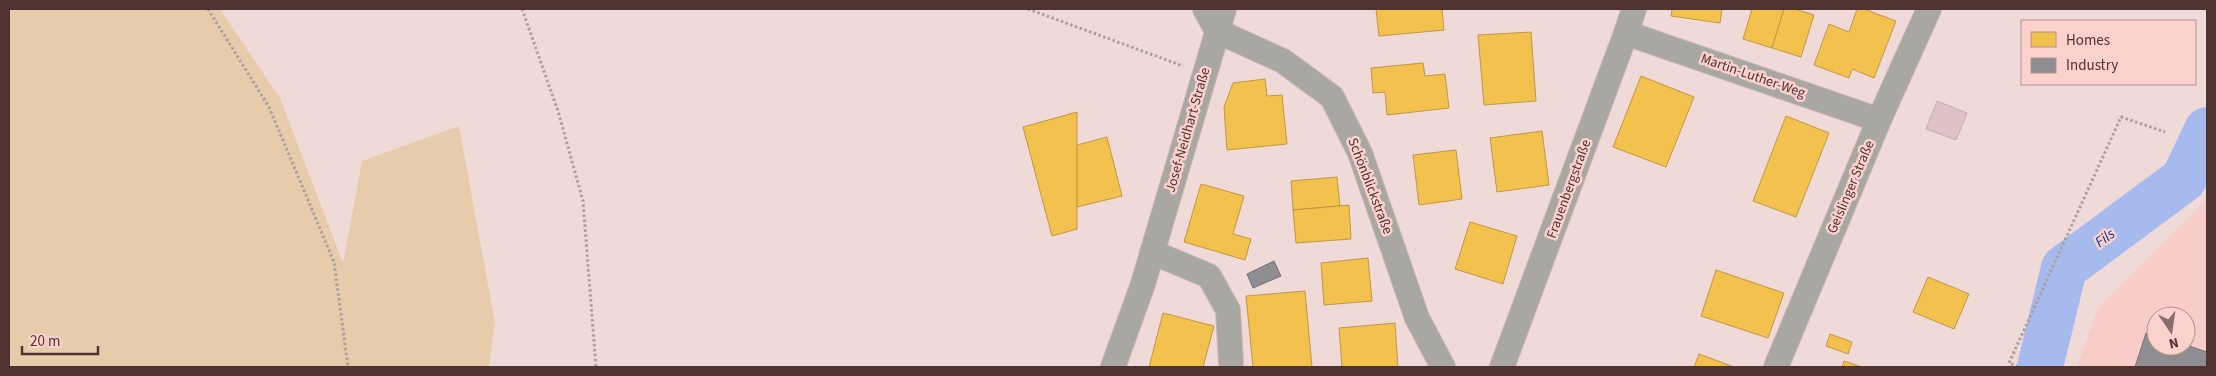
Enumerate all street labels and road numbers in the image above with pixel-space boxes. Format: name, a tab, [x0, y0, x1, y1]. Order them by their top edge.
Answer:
street label: Martin-Luther-Weg	[1698, 49, 1808, 103]
street label: Josef-Neidhart-Straße	[1161, 65, 1215, 195]
street label: Schönblickstraße	[1342, 135, 1398, 237]
street label: Frauenbergstraße	[1542, 137, 1596, 241]
street label: Geislinger Straße	[1822, 137, 1880, 237]

